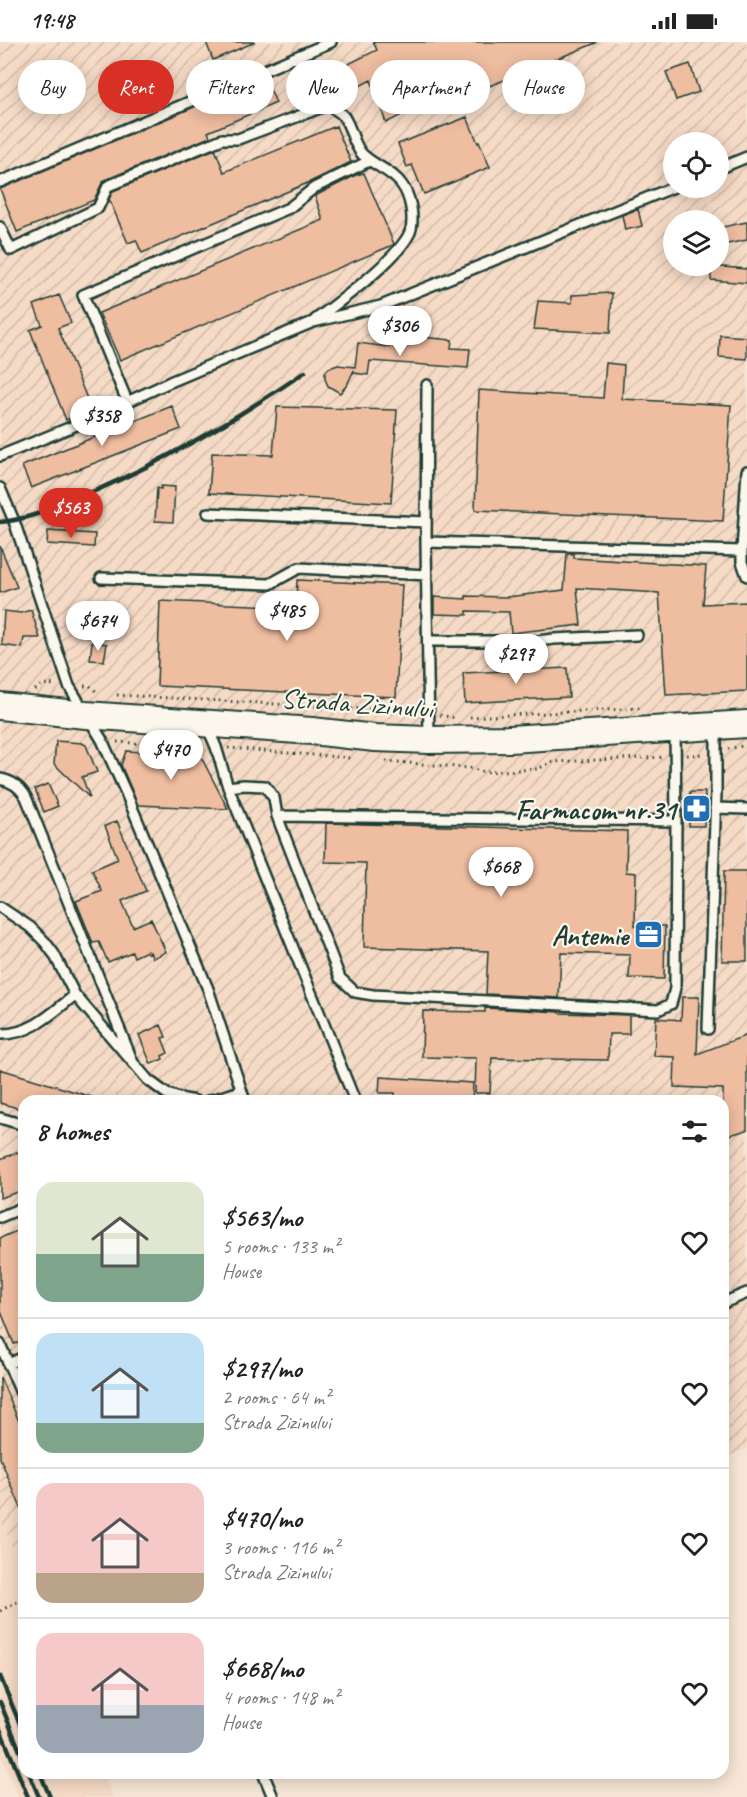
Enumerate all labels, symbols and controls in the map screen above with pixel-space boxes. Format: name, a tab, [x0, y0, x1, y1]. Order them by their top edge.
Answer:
text: 19:48	[30, 7, 74, 35]
chip: Buy	[18, 60, 86, 114]
chip: Rent	[98, 60, 174, 114]
chip: Filters	[186, 60, 274, 114]
chip: New	[286, 60, 358, 114]
chip: Apartment	[370, 60, 490, 114]
chip: House	[502, 60, 585, 114]
map controls	[663, 132, 729, 276]
button: locate	[663, 132, 729, 198]
button: layers	[663, 210, 729, 276]
pin: $306	[364, 306, 436, 357]
text: $306	[382, 313, 418, 338]
pin: $358	[66, 396, 138, 447]
text: $358	[84, 403, 120, 428]
pin: $563	[35, 488, 107, 539]
text: $563	[53, 495, 89, 520]
pin: $485	[251, 591, 323, 642]
text: $485	[269, 598, 305, 623]
pin: $674	[62, 601, 134, 652]
text: $674	[80, 608, 116, 633]
pin: $297	[480, 634, 552, 685]
text: $297	[498, 641, 534, 666]
street label: Strada Zizinului	[280, 680, 438, 726]
pin: $470	[135, 730, 207, 781]
text: $470	[153, 737, 189, 762]
place label: Farmacom nr.31	[515, 792, 679, 827]
pharmacy icon: Farmacom nr.31	[681, 793, 713, 825]
pin: $668	[465, 847, 537, 898]
text: $668	[483, 854, 519, 879]
place label: Antemie	[552, 918, 631, 953]
office icon: Antemie	[633, 919, 665, 951]
text: 8 homes	[36, 1115, 109, 1148]
icon: filters	[678, 1115, 711, 1148]
text: $563/mo	[222, 1201, 302, 1234]
icon: home	[84, 1206, 156, 1278]
icon: heart	[678, 1226, 711, 1259]
text: 5 rooms · 133 m²	[222, 1234, 339, 1259]
text: House	[222, 1259, 261, 1284]
text: $297/mo	[222, 1352, 302, 1385]
icon: home	[84, 1357, 156, 1429]
icon: heart	[678, 1377, 711, 1410]
text: 2 rooms · 64 m²	[222, 1385, 330, 1410]
text: Strada Zizinului	[222, 1410, 331, 1435]
text: $470/mo	[222, 1502, 302, 1535]
icon: home	[84, 1507, 156, 1579]
icon: heart	[678, 1527, 711, 1560]
text: 3 rooms · 116 m²	[222, 1535, 339, 1560]
text: Strada Zizinului	[222, 1560, 331, 1585]
text: $668/mo	[222, 1652, 303, 1685]
icon: home	[84, 1657, 156, 1729]
icon: heart	[678, 1677, 711, 1710]
text: 4 rooms · 148 m²	[222, 1685, 339, 1710]
text: House	[222, 1710, 261, 1735]

